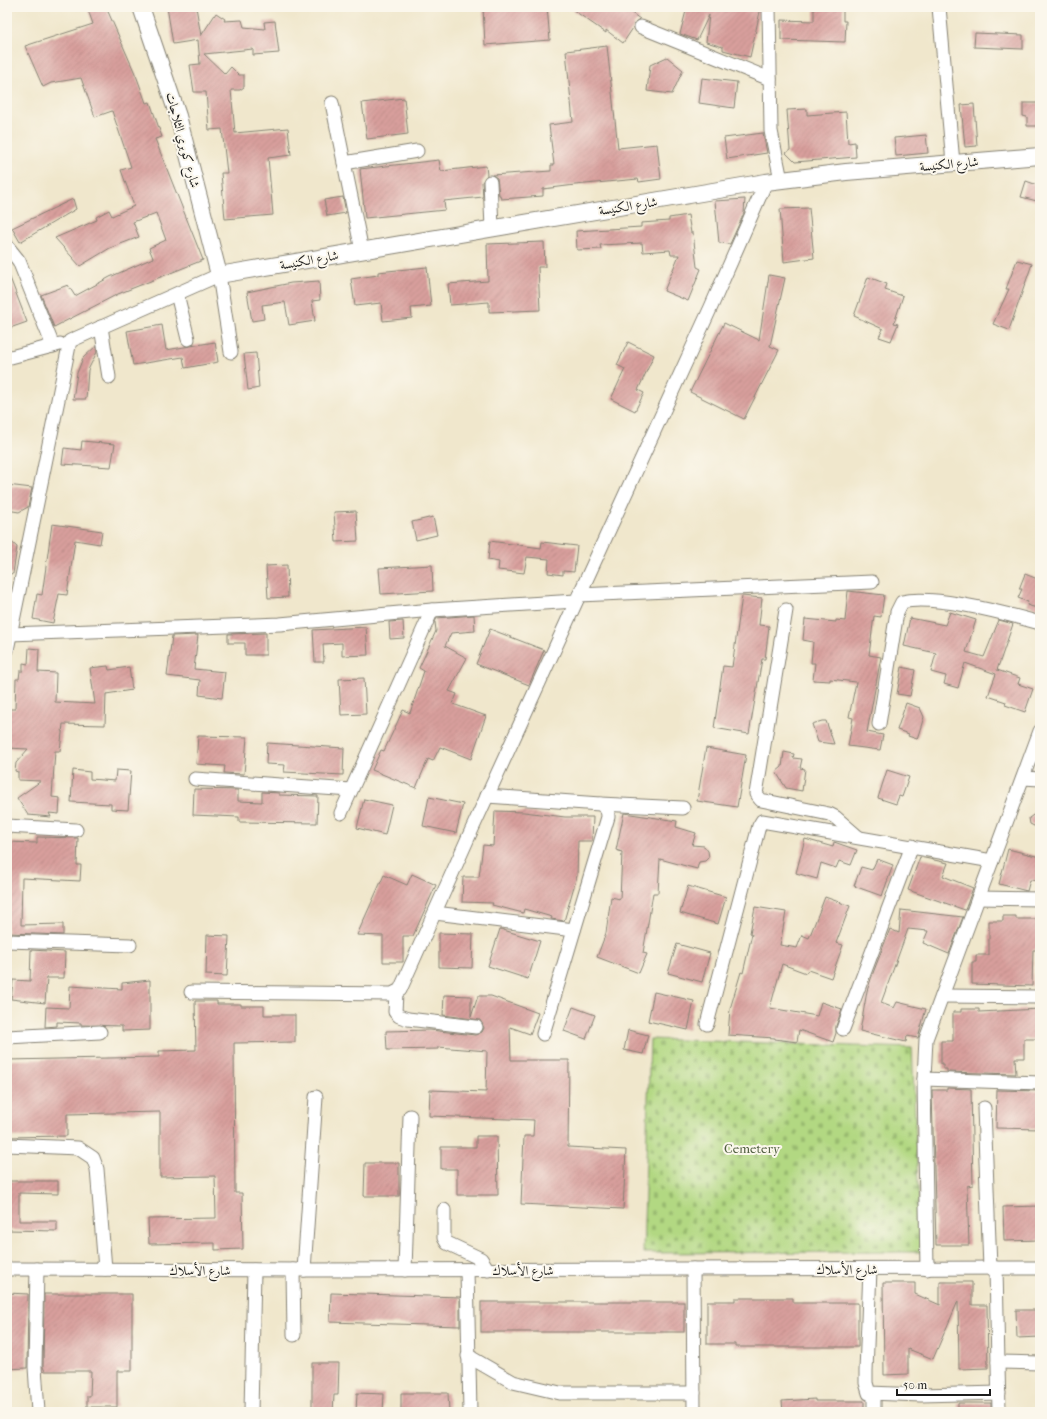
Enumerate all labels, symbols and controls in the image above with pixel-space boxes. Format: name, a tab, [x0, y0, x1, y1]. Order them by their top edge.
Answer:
street label: شارع كوبري الثلاجات	[159, 90, 203, 191]
street label: شارع الكنيسة	[919, 154, 979, 178]
street label: شارع الكنيسة	[598, 194, 659, 222]
street label: شارع الكنيسة	[279, 247, 340, 276]
park label: Cemetery	[724, 1141, 781, 1156]
street label: شارع الأسلاك	[816, 1261, 878, 1281]
street label: شارع الأسلاك	[169, 1262, 231, 1282]
street label: شارع الأسلاك	[492, 1262, 554, 1282]
scale bar	[897, 1371, 990, 1397]
text: 50 m	[903, 1378, 927, 1392]

